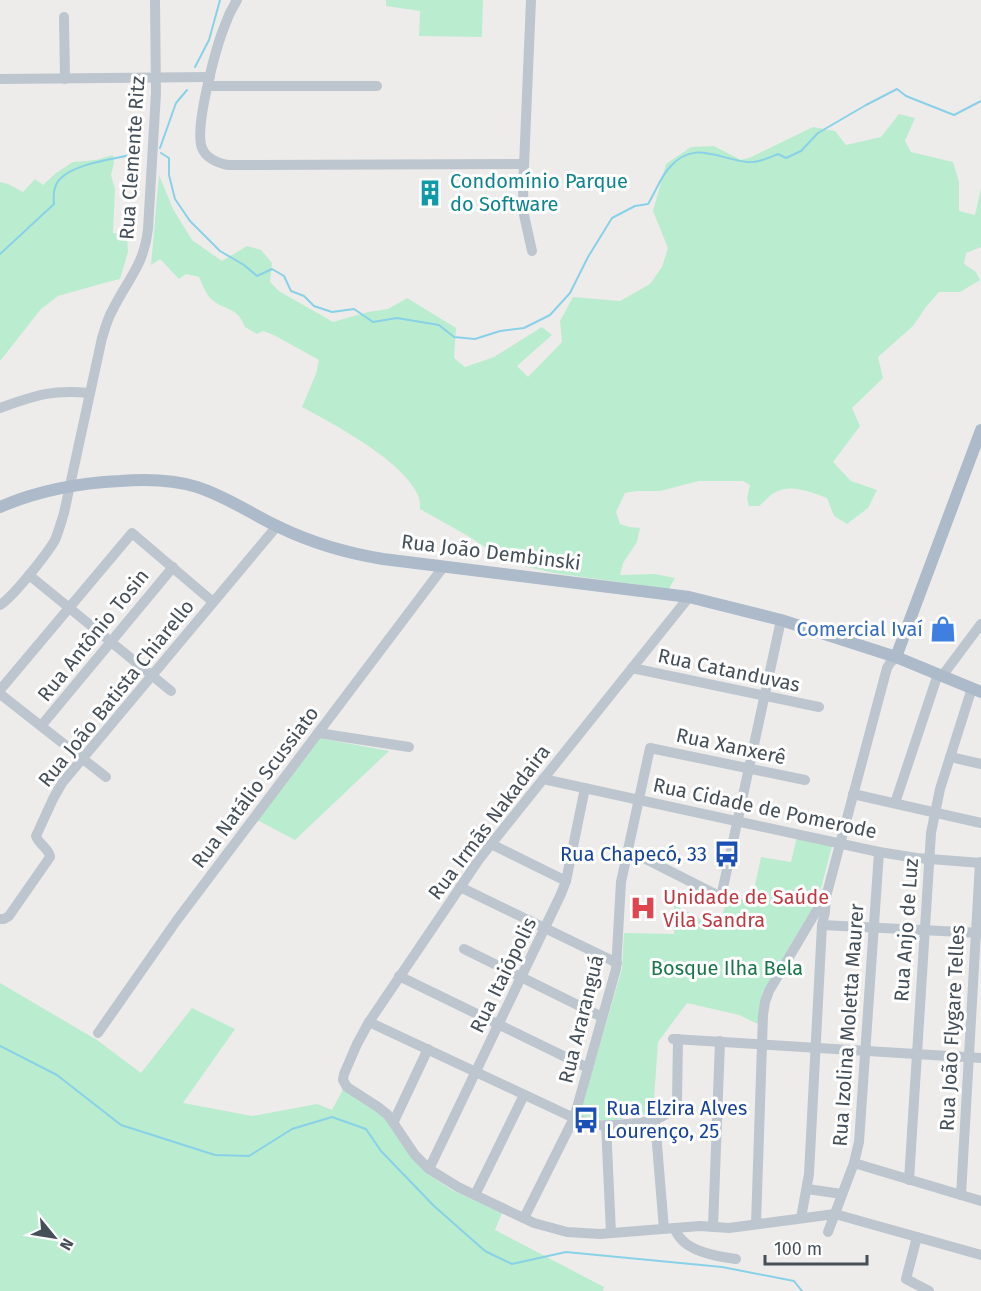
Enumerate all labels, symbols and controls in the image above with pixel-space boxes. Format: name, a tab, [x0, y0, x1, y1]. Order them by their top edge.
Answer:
street label: Rua Clemente Ritz	[114, 75, 150, 241]
place label: Condomínio Parque do Software	[450, 169, 628, 216]
building icon: Condomínio Parque do Software	[415, 178, 445, 208]
street label: Rua João Dembinski	[400, 529, 582, 575]
street label: Rua Antônio Tosin	[32, 564, 154, 706]
street label: Rua João Batista Chiarello	[33, 594, 199, 792]
shop icon: Comercial Ivaí	[928, 614, 958, 644]
place label: Comercial Ivaí	[796, 617, 923, 641]
street label: Rua Catanduvas	[656, 643, 802, 697]
street label: Rua Natálio Scussiato	[186, 701, 324, 873]
street label: Rua Xanxerê	[674, 723, 788, 769]
street label: Rua Irmãs Nakadaira	[423, 740, 555, 904]
street label: Rua Cidade de Pomerode	[651, 773, 879, 843]
bus stop icon: Rua Chapecó, 33	[712, 839, 742, 869]
place label: Rua Chapecó, 33	[560, 842, 707, 866]
street label: Rua Anjo de Luz	[889, 857, 923, 1003]
place label: Unidade de Saúde Vila Sandra	[663, 885, 829, 932]
hospital icon: Unidade de Saúde Vila Sandra	[628, 893, 658, 923]
street label: Rua Izolina Moletta Maurer	[828, 902, 868, 1147]
street label: Rua Itaiópolis	[465, 913, 541, 1037]
street label: Rua João Flygare Telles	[935, 924, 969, 1132]
street label: Rua Araranguá	[553, 952, 609, 1086]
park label: Bosque Ilha Bela	[651, 956, 803, 980]
place label: Rua Elzira Alves Lourenço, 25	[606, 1096, 747, 1144]
bus stop icon: Rua Elzira Alves Lourenço, 25	[571, 1105, 601, 1135]
north arrow	[24, 1207, 84, 1267]
scale bar	[765, 1228, 867, 1266]
text: N	[56, 1235, 77, 1254]
text: 100 m	[774, 1238, 822, 1260]

